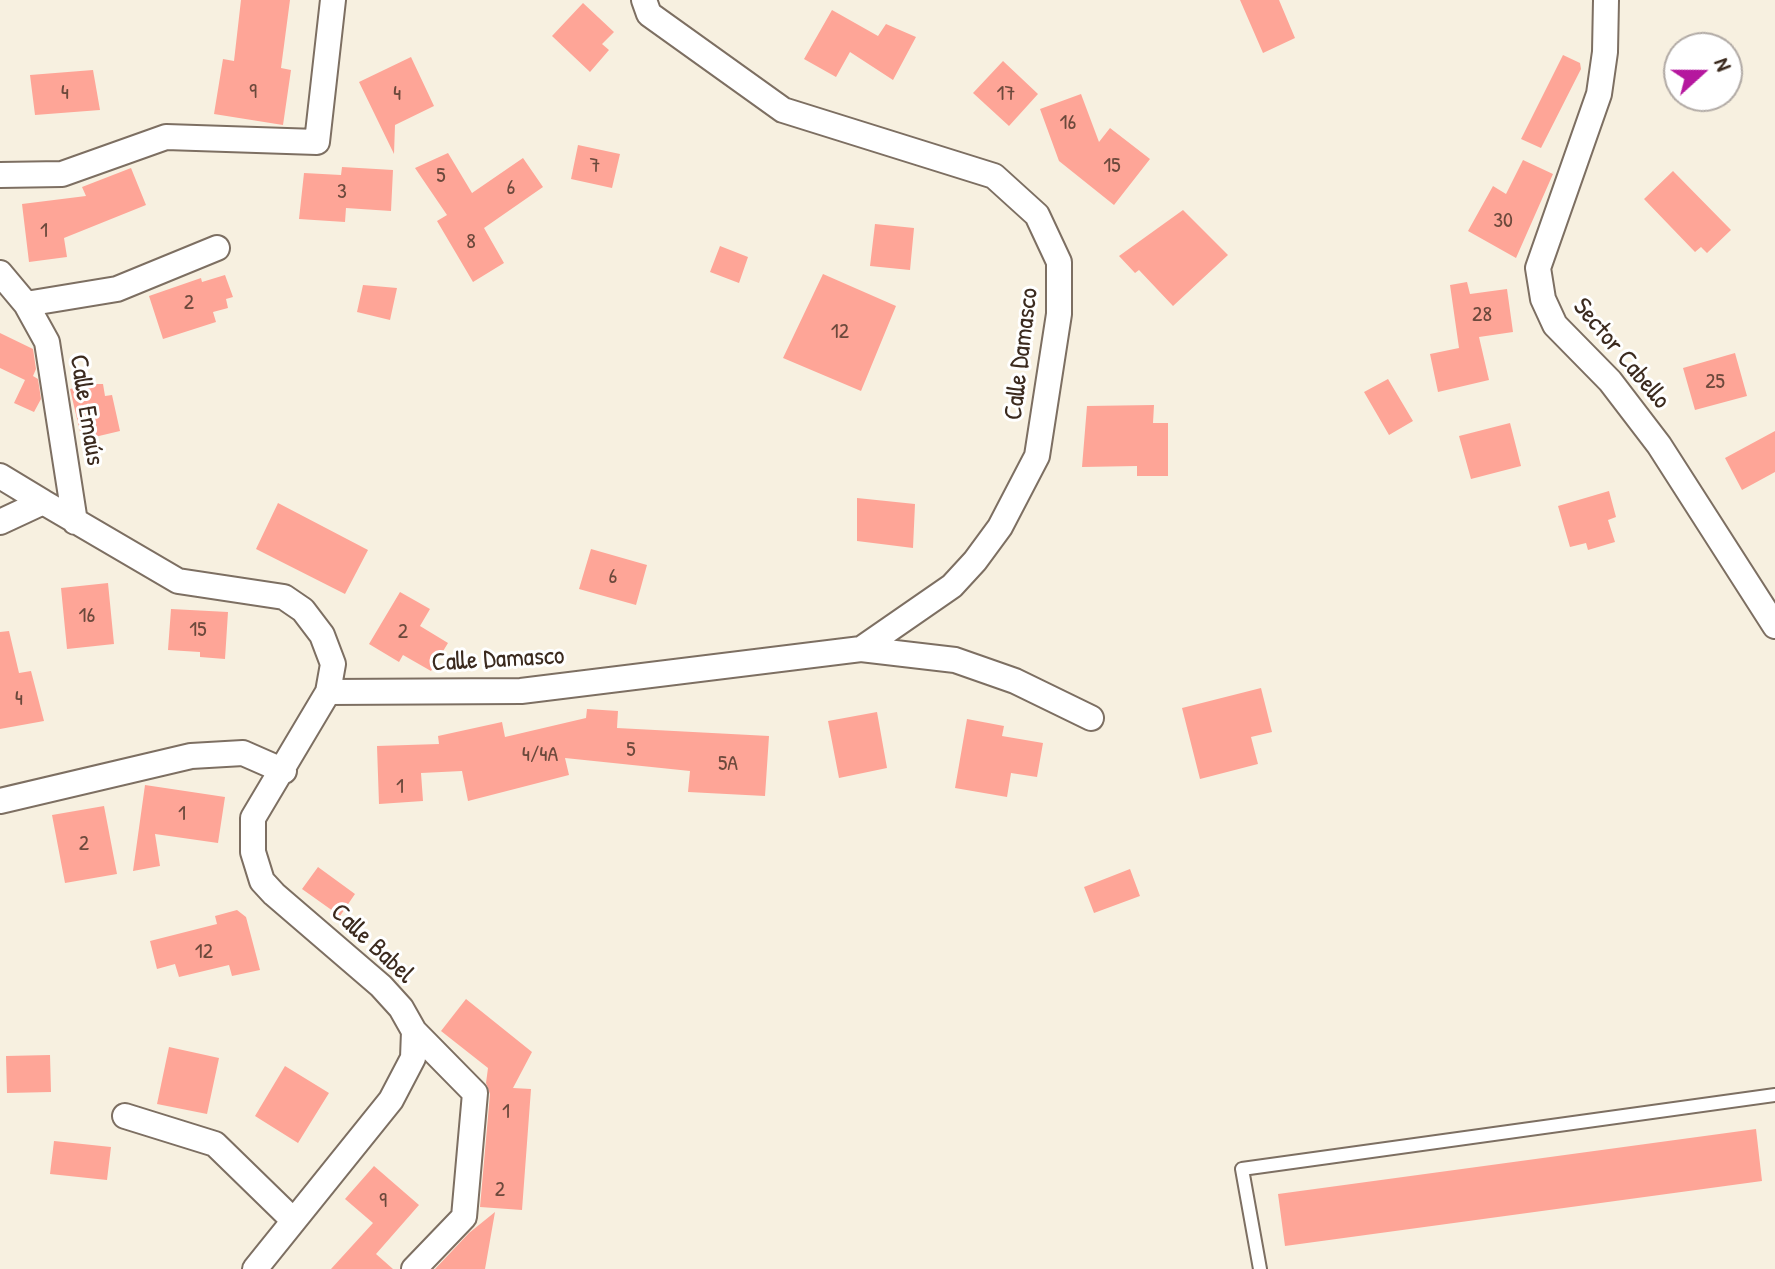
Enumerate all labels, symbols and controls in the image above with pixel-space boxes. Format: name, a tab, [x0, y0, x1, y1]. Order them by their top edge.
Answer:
north arrow	[1663, 32, 1743, 112]
text: N	[1707, 53, 1740, 75]
house number: 9	[249, 79, 257, 105]
house number: 4	[61, 80, 69, 106]
house number: 4	[393, 81, 401, 107]
house number: 17	[997, 81, 1015, 107]
house number: 16	[1060, 110, 1076, 136]
house number: 7	[590, 153, 600, 179]
house number: 15	[1103, 153, 1121, 179]
house number: 5	[436, 163, 446, 189]
house number: 6	[507, 175, 515, 201]
house number: 3	[337, 179, 347, 205]
house number: 30	[1493, 208, 1513, 234]
house number: 1	[40, 218, 48, 244]
house number: 8	[466, 229, 476, 255]
street label: Calle Damasco	[998, 286, 1046, 422]
house number: 2	[184, 290, 194, 316]
street label: Sector Cabello	[1566, 292, 1676, 416]
house number: 28	[1472, 302, 1492, 328]
house number: 12	[831, 319, 849, 345]
street label: Calle Emaús	[62, 352, 110, 468]
house number: 25	[1705, 369, 1725, 395]
house number: 6	[609, 564, 617, 590]
house number: 16	[79, 603, 95, 629]
house number: 15	[189, 617, 207, 643]
house number: 2	[398, 619, 408, 645]
street label: Calle Damasco	[431, 641, 565, 679]
house number: 4	[15, 686, 23, 712]
house number: 5	[626, 737, 636, 763]
house number: 4/4A	[522, 742, 558, 768]
house number: 5A	[718, 751, 738, 777]
house number: 1	[396, 774, 404, 800]
house number: 1	[178, 801, 186, 827]
house number: 2	[79, 831, 89, 857]
street label: Calle Babel	[324, 897, 420, 991]
house number: 12	[195, 939, 213, 965]
house number: 1	[502, 1099, 510, 1125]
house number: 2	[495, 1177, 505, 1203]
house number: 9	[379, 1188, 387, 1214]

